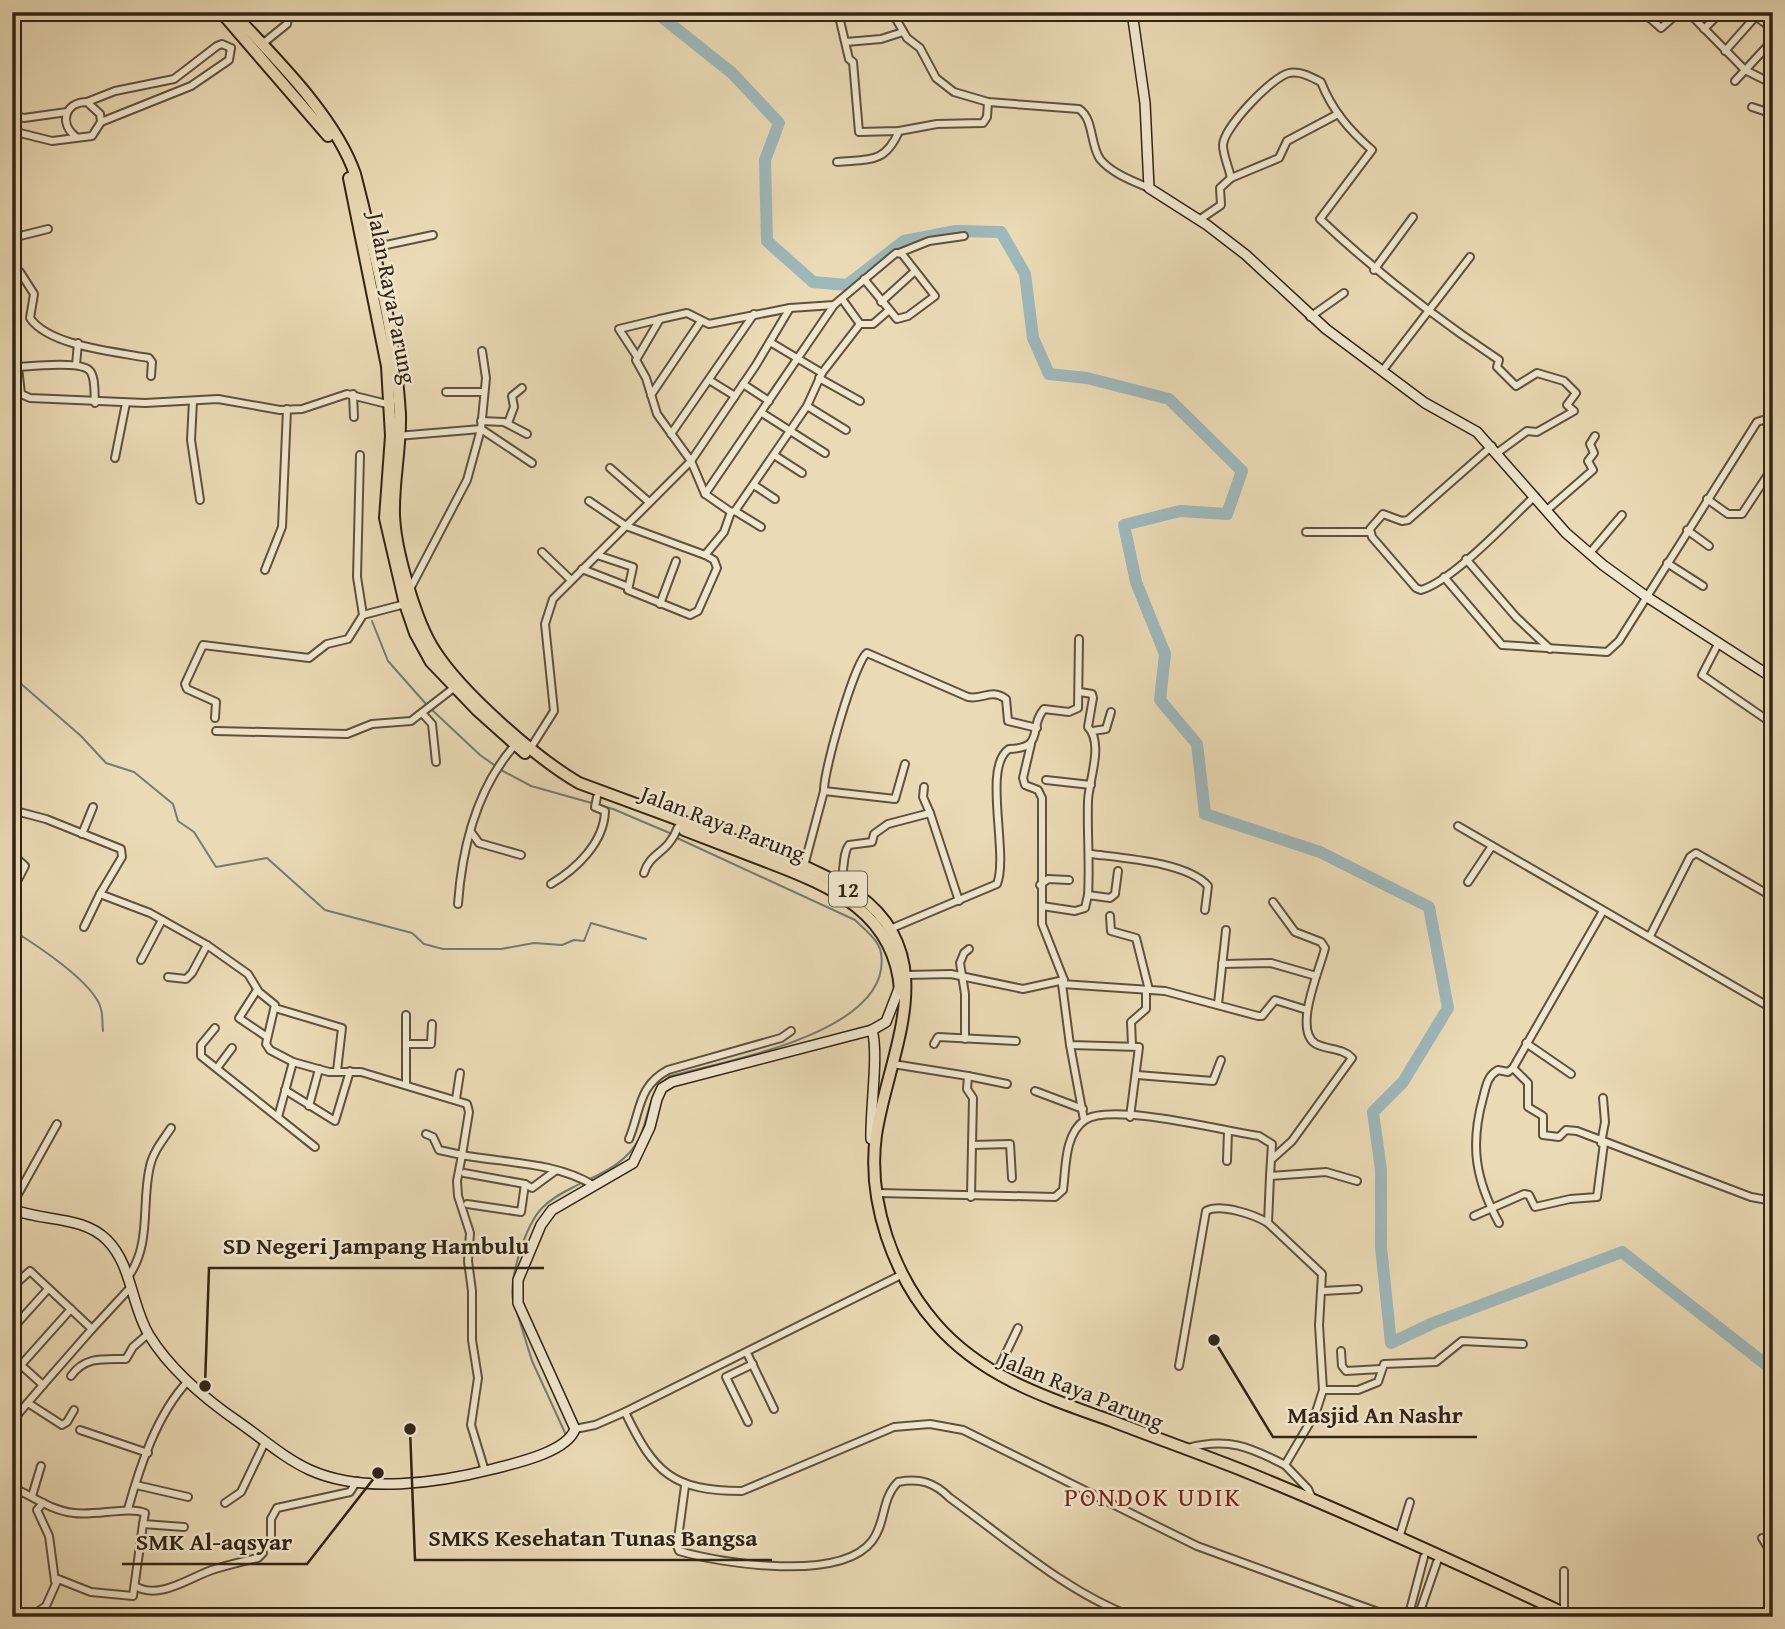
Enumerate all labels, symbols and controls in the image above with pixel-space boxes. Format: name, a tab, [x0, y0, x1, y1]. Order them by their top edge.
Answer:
street label: Jalan Raya Parung	[360, 206, 426, 387]
street label: Jalan Raya Parung	[633, 775, 811, 870]
road number: 12	[829, 872, 867, 906]
callout: SD Negeri Jampang Hambulu	[209, 1223, 544, 1268]
text: SD Negeri Jampang Hambulu	[223, 1228, 529, 1263]
street label: Jalan Raya Parung	[992, 1341, 1169, 1438]
callout: Masjid An Nashr	[1273, 1392, 1477, 1437]
text: Masjid An Nashr	[1287, 1397, 1463, 1432]
district label: PONDOK UDIK	[1064, 1477, 1242, 1516]
callout: SMKS Kesehatan Tunas Bangsa	[415, 1515, 772, 1560]
callout: SMK Al-aqsyar	[122, 1519, 307, 1564]
text: SMKS Kesehatan Tunas Bangsa	[428, 1520, 758, 1555]
text: SMK Al-aqsyar	[136, 1524, 292, 1559]

